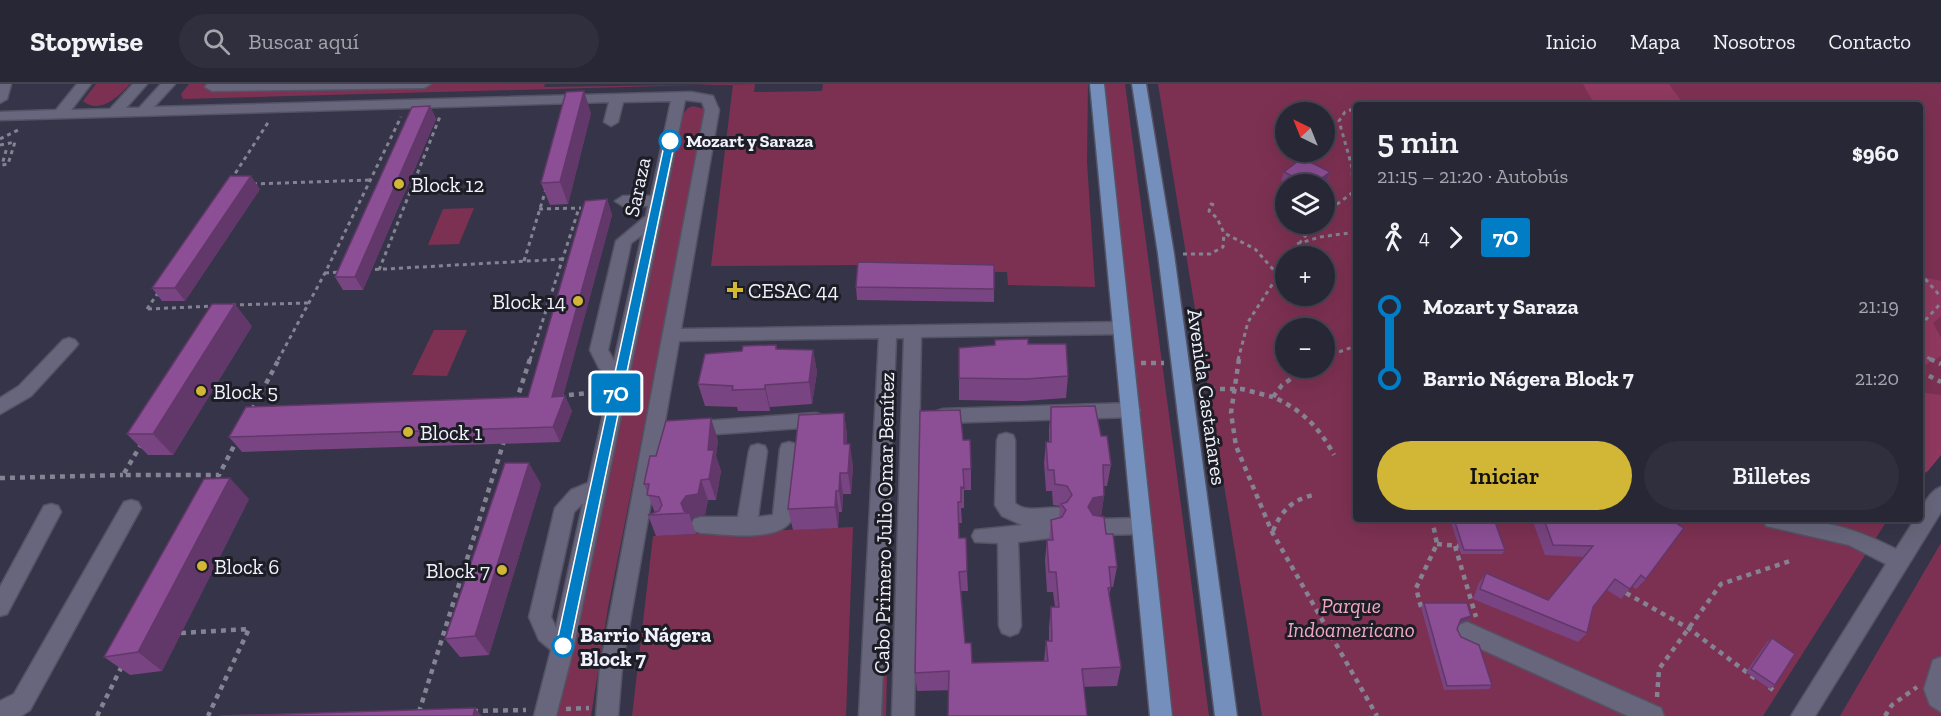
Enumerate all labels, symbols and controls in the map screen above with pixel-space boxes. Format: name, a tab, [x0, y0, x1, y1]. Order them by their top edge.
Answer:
search box	[179, 14, 599, 68]
text: Stopwise	[30, 25, 143, 58]
icon: search	[200, 25, 233, 58]
text: Buscar aquí	[248, 28, 359, 55]
text: Inicio	[1546, 29, 1597, 54]
text: Mapa	[1630, 29, 1680, 54]
text: Nosotros	[1713, 29, 1795, 54]
text: Contacto	[1828, 29, 1911, 54]
north arrow	[1275, 102, 1335, 162]
map controls	[1275, 102, 1335, 378]
text: 5 min	[1377, 122, 1458, 161]
marker: Mozart y Saraza	[659, 130, 681, 152]
place label: Mozart y Saraza	[686, 130, 813, 152]
text: $960	[1852, 140, 1899, 167]
street label: Saraza	[619, 155, 655, 219]
text: 21:15 – 21:20 · Autobús	[1377, 164, 1568, 188]
place label: Block 12	[411, 172, 484, 197]
button: layers	[1275, 174, 1335, 234]
marker: Block 12	[392, 177, 406, 191]
icon: walk	[1377, 221, 1410, 254]
icon: forward	[1439, 221, 1472, 254]
text: 4	[1419, 225, 1430, 249]
text: 7O	[1493, 225, 1518, 250]
button: +	[1275, 246, 1335, 306]
place label: CESAC 44	[748, 278, 839, 303]
marker: CESAC 44	[726, 281, 744, 299]
place label: Block 14	[492, 289, 566, 314]
text: Mozart y Saraza	[1423, 293, 1579, 320]
marker: Block 14	[571, 294, 585, 308]
text: 21:19	[1858, 294, 1899, 318]
street label: Avenida Castañares	[1182, 307, 1232, 487]
button: −	[1275, 318, 1335, 378]
text: Barrio Nágera Block 7	[1423, 365, 1634, 392]
text: 21:20	[1855, 366, 1899, 390]
street label: Cabo Primero Julio Omar Benítez	[869, 372, 899, 674]
line badge: 7O	[589, 374, 643, 412]
place label: Block 5	[213, 379, 278, 404]
text: 7O	[603, 381, 629, 406]
marker: Block 5	[194, 384, 208, 398]
place label: Block 1	[420, 420, 482, 445]
marker: Block 1	[401, 425, 415, 439]
button: Iniciar	[1377, 441, 1632, 510]
button: Billetes	[1644, 441, 1899, 510]
place label: Block 6	[214, 554, 279, 579]
place label: Block 7	[426, 558, 490, 583]
marker: Block 6	[195, 559, 209, 573]
marker: Block 7	[495, 563, 509, 577]
park label: Parque Indoamericano	[1287, 593, 1415, 642]
place label: Barrio Nágera Block 7	[580, 622, 712, 671]
marker: Barrio Nágera Block 7	[552, 635, 574, 657]

